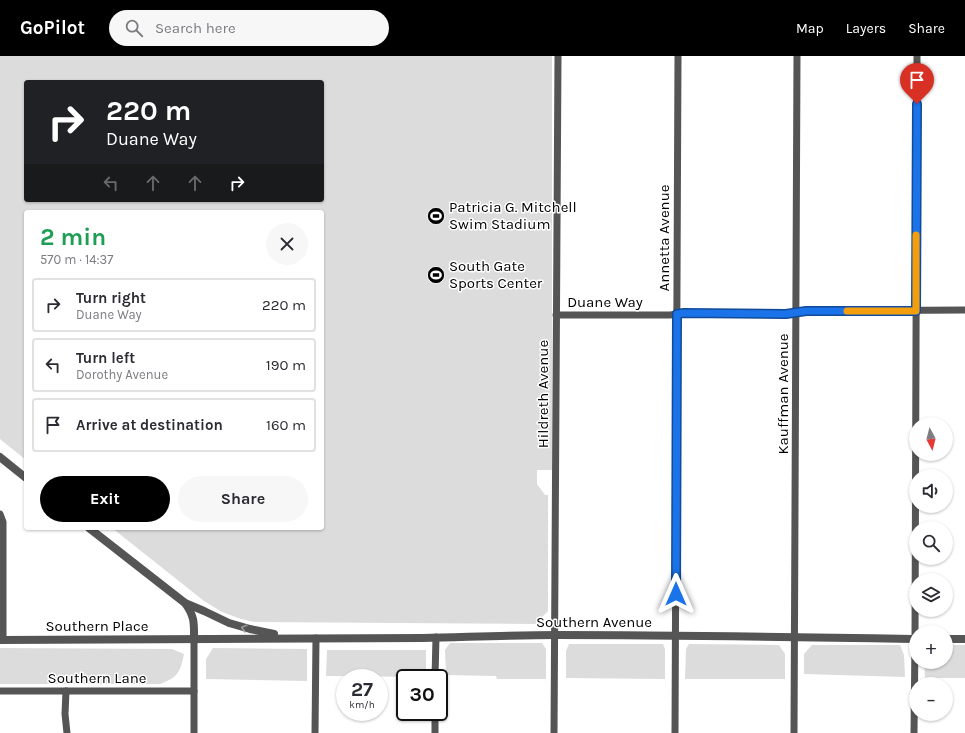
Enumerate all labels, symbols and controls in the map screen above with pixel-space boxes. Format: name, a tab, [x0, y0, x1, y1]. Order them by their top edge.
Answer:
search box	[109, 10, 389, 46]
text: GoPilot	[20, 17, 85, 39]
icon: search	[123, 17, 145, 39]
text: Search here	[155, 19, 236, 37]
text: Map	[796, 20, 824, 37]
text: Layers	[846, 20, 886, 37]
text: Share	[908, 20, 945, 37]
pin	[900, 63, 934, 104]
icon: arrive	[906, 69, 928, 91]
text: 220 m	[106, 94, 191, 127]
icon: right	[40, 96, 92, 148]
text: Duane Way	[106, 128, 197, 150]
icon: left	[100, 172, 122, 194]
icon: ahead	[142, 172, 164, 194]
icon: ahead	[184, 172, 206, 194]
icon: right	[226, 172, 248, 194]
street label: Annetta Avenue	[655, 185, 673, 291]
place label: Patricia G. Mitchell Swim Stadium	[449, 198, 577, 233]
sports icon: Patricia G. Mitchell Swim Stadium	[426, 206, 446, 226]
text: 2 min	[40, 223, 106, 251]
button: close	[266, 223, 308, 265]
text: 570 m · 14:37	[40, 252, 113, 267]
place label: South Gate Sports Center	[449, 257, 543, 292]
sports icon: South Gate Sports Center	[426, 265, 446, 285]
text: Turn right	[76, 289, 146, 307]
street label: Duane Way	[567, 293, 643, 311]
icon: right	[42, 294, 64, 316]
text: 220 m	[262, 296, 306, 314]
text: Duane Way	[76, 307, 142, 322]
street label: Kauffman Avenue	[774, 334, 792, 455]
street label: Hildreth Avenue	[534, 340, 552, 448]
text: Turn left	[76, 349, 135, 367]
icon: left	[42, 354, 64, 376]
text: 190 m	[266, 356, 306, 374]
text: Dorothy Avenue	[76, 367, 168, 382]
icon: arrive	[42, 414, 64, 436]
text: Arrive at destination	[76, 416, 223, 434]
text: 160 m	[266, 416, 306, 434]
north arrow	[909, 417, 953, 461]
map controls	[909, 417, 953, 721]
button: sound	[909, 469, 953, 513]
button: Exit	[40, 476, 170, 522]
button: Share	[178, 476, 308, 522]
button: search	[909, 521, 953, 565]
position arrow	[655, 573, 697, 615]
button: layers	[909, 573, 953, 617]
street label: Southern Avenue	[536, 613, 652, 631]
street label: Southern Place	[46, 617, 148, 635]
one-way arrow	[241, 624, 248, 633]
button: +	[909, 625, 953, 669]
street label: Southern Lane	[48, 669, 146, 687]
speed limit sign: 30	[396, 669, 448, 721]
button: −	[909, 677, 953, 721]
text: 27	[351, 678, 373, 701]
text: km/h	[349, 699, 375, 711]

